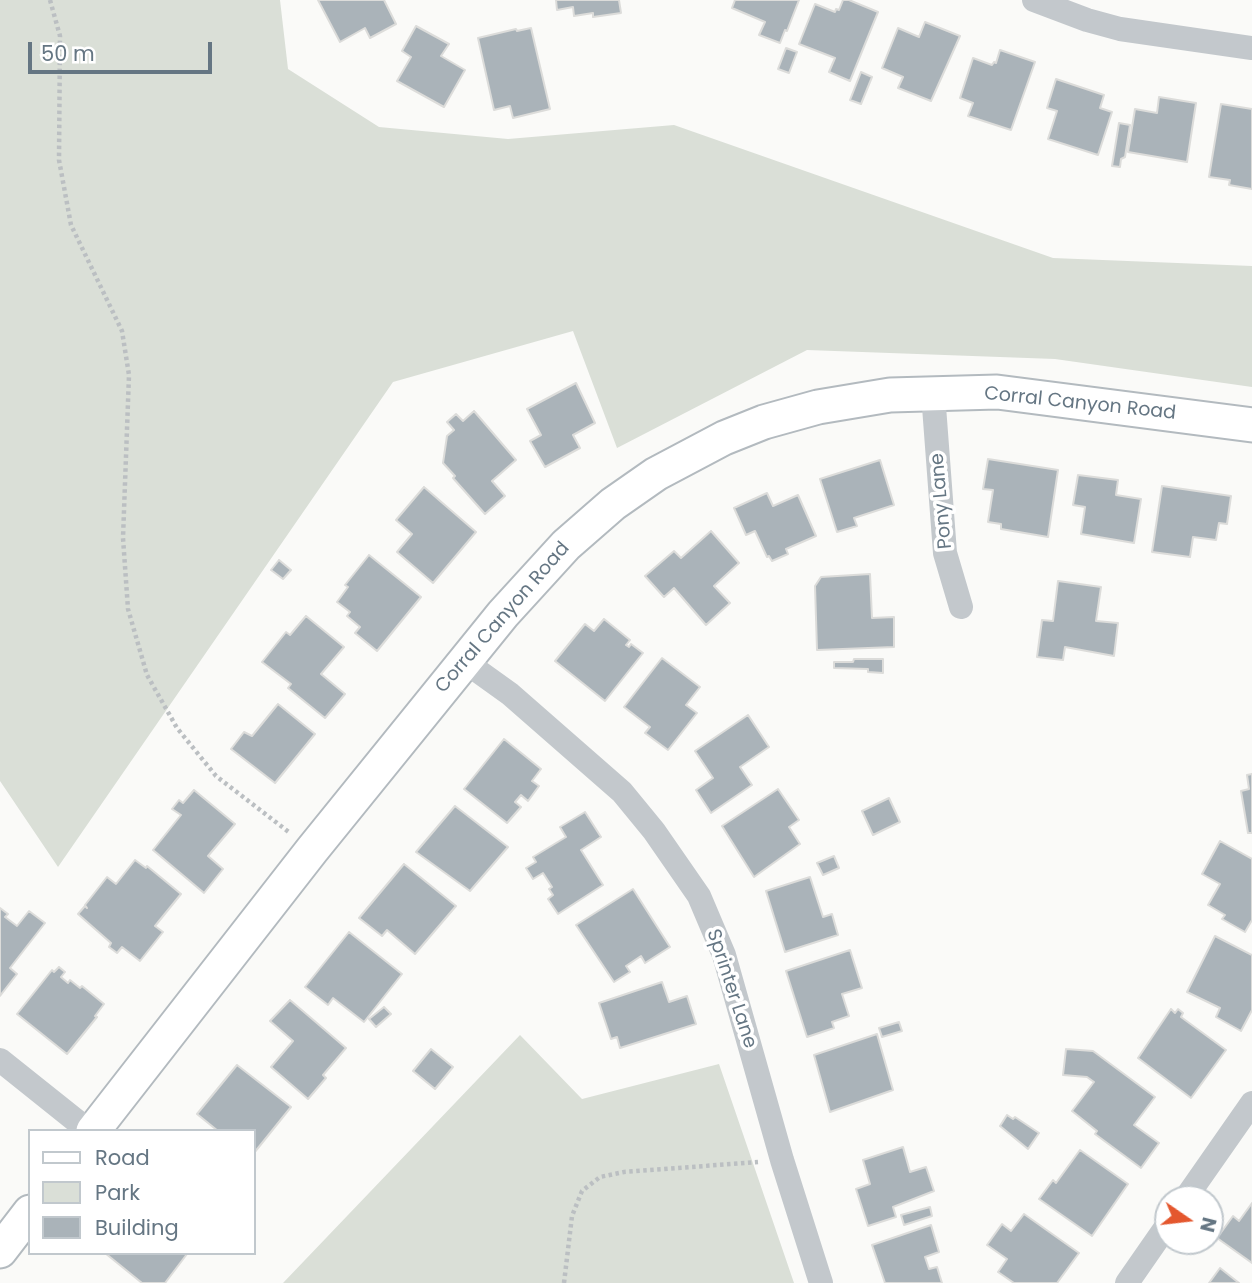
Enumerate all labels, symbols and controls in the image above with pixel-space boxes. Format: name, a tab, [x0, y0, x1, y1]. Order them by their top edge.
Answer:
scale bar	[32, 28, 215, 72]
text: 50 m	[41, 39, 95, 68]
street label: Corral Canyon Road	[983, 383, 1177, 425]
street label: Pony Lane	[926, 452, 958, 550]
street label: Corral Canyon Road	[431, 538, 575, 698]
street label: Sprinter Lane	[701, 927, 761, 1051]
legend	[28, 1129, 256, 1255]
text: Road	[95, 1143, 150, 1172]
text: Park	[95, 1178, 140, 1207]
north arrow	[1154, 1185, 1224, 1255]
text: Building	[95, 1213, 179, 1242]
text: N	[1193, 1215, 1223, 1235]

